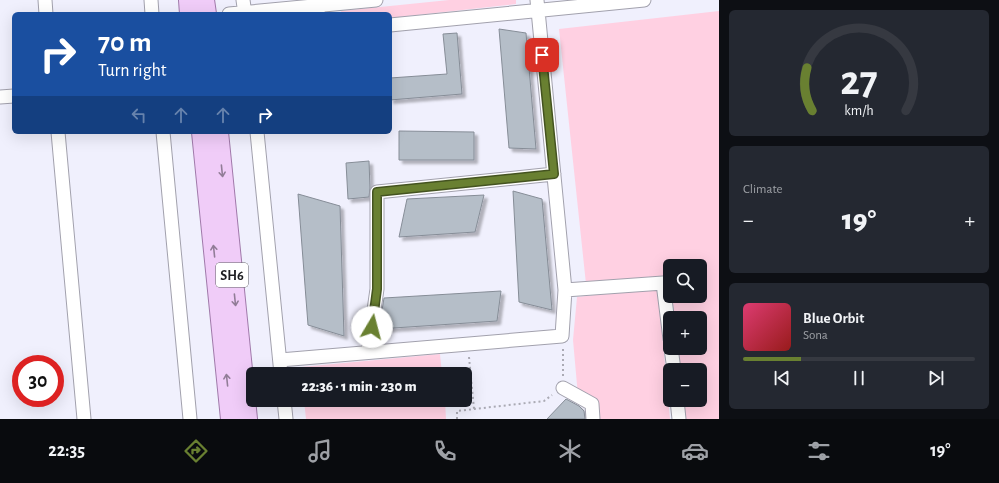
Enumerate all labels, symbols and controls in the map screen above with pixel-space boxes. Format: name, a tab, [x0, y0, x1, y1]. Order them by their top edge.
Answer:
icon: right	[32, 28, 84, 80]
text: 70 m	[98, 29, 152, 57]
pin	[525, 38, 559, 72]
icon: arrive	[531, 44, 553, 66]
text: 27	[840, 61, 878, 102]
text: Turn right	[98, 62, 167, 80]
icon: left	[128, 104, 150, 126]
icon: ahead	[170, 104, 192, 126]
icon: ahead	[212, 104, 234, 126]
icon: right	[254, 104, 276, 126]
text: km/h	[844, 104, 874, 118]
one-way arrow	[218, 164, 225, 177]
text: Climate	[743, 183, 782, 196]
text: 19°	[842, 205, 876, 235]
text: −	[743, 209, 754, 231]
text: +	[964, 209, 975, 231]
one-way arrow	[210, 245, 218, 258]
map controls	[663, 259, 707, 407]
button: search	[663, 259, 707, 303]
road number: SH6	[216, 263, 248, 287]
one-way arrow	[231, 293, 239, 306]
position arrow	[351, 306, 393, 348]
button: +	[663, 311, 707, 355]
text: Blue Orbit	[803, 311, 864, 326]
text: Sona	[803, 329, 828, 342]
speed limit sign: 30	[12, 355, 64, 407]
button: −	[663, 363, 707, 407]
icon: previous	[771, 367, 793, 389]
icon: pause	[848, 367, 870, 389]
icon: next	[925, 367, 947, 389]
one-way arrow	[223, 374, 230, 387]
text: 22:36 · 1 min · 230 m	[301, 379, 417, 394]
icon: directions	[182, 437, 210, 465]
icon: music	[306, 437, 334, 465]
icon: phone	[431, 437, 459, 465]
icon: climate	[556, 437, 584, 465]
icon: car	[681, 437, 709, 465]
icon: filters	[805, 437, 833, 465]
text: 22:35	[48, 442, 85, 460]
text: 19°	[930, 442, 951, 460]

